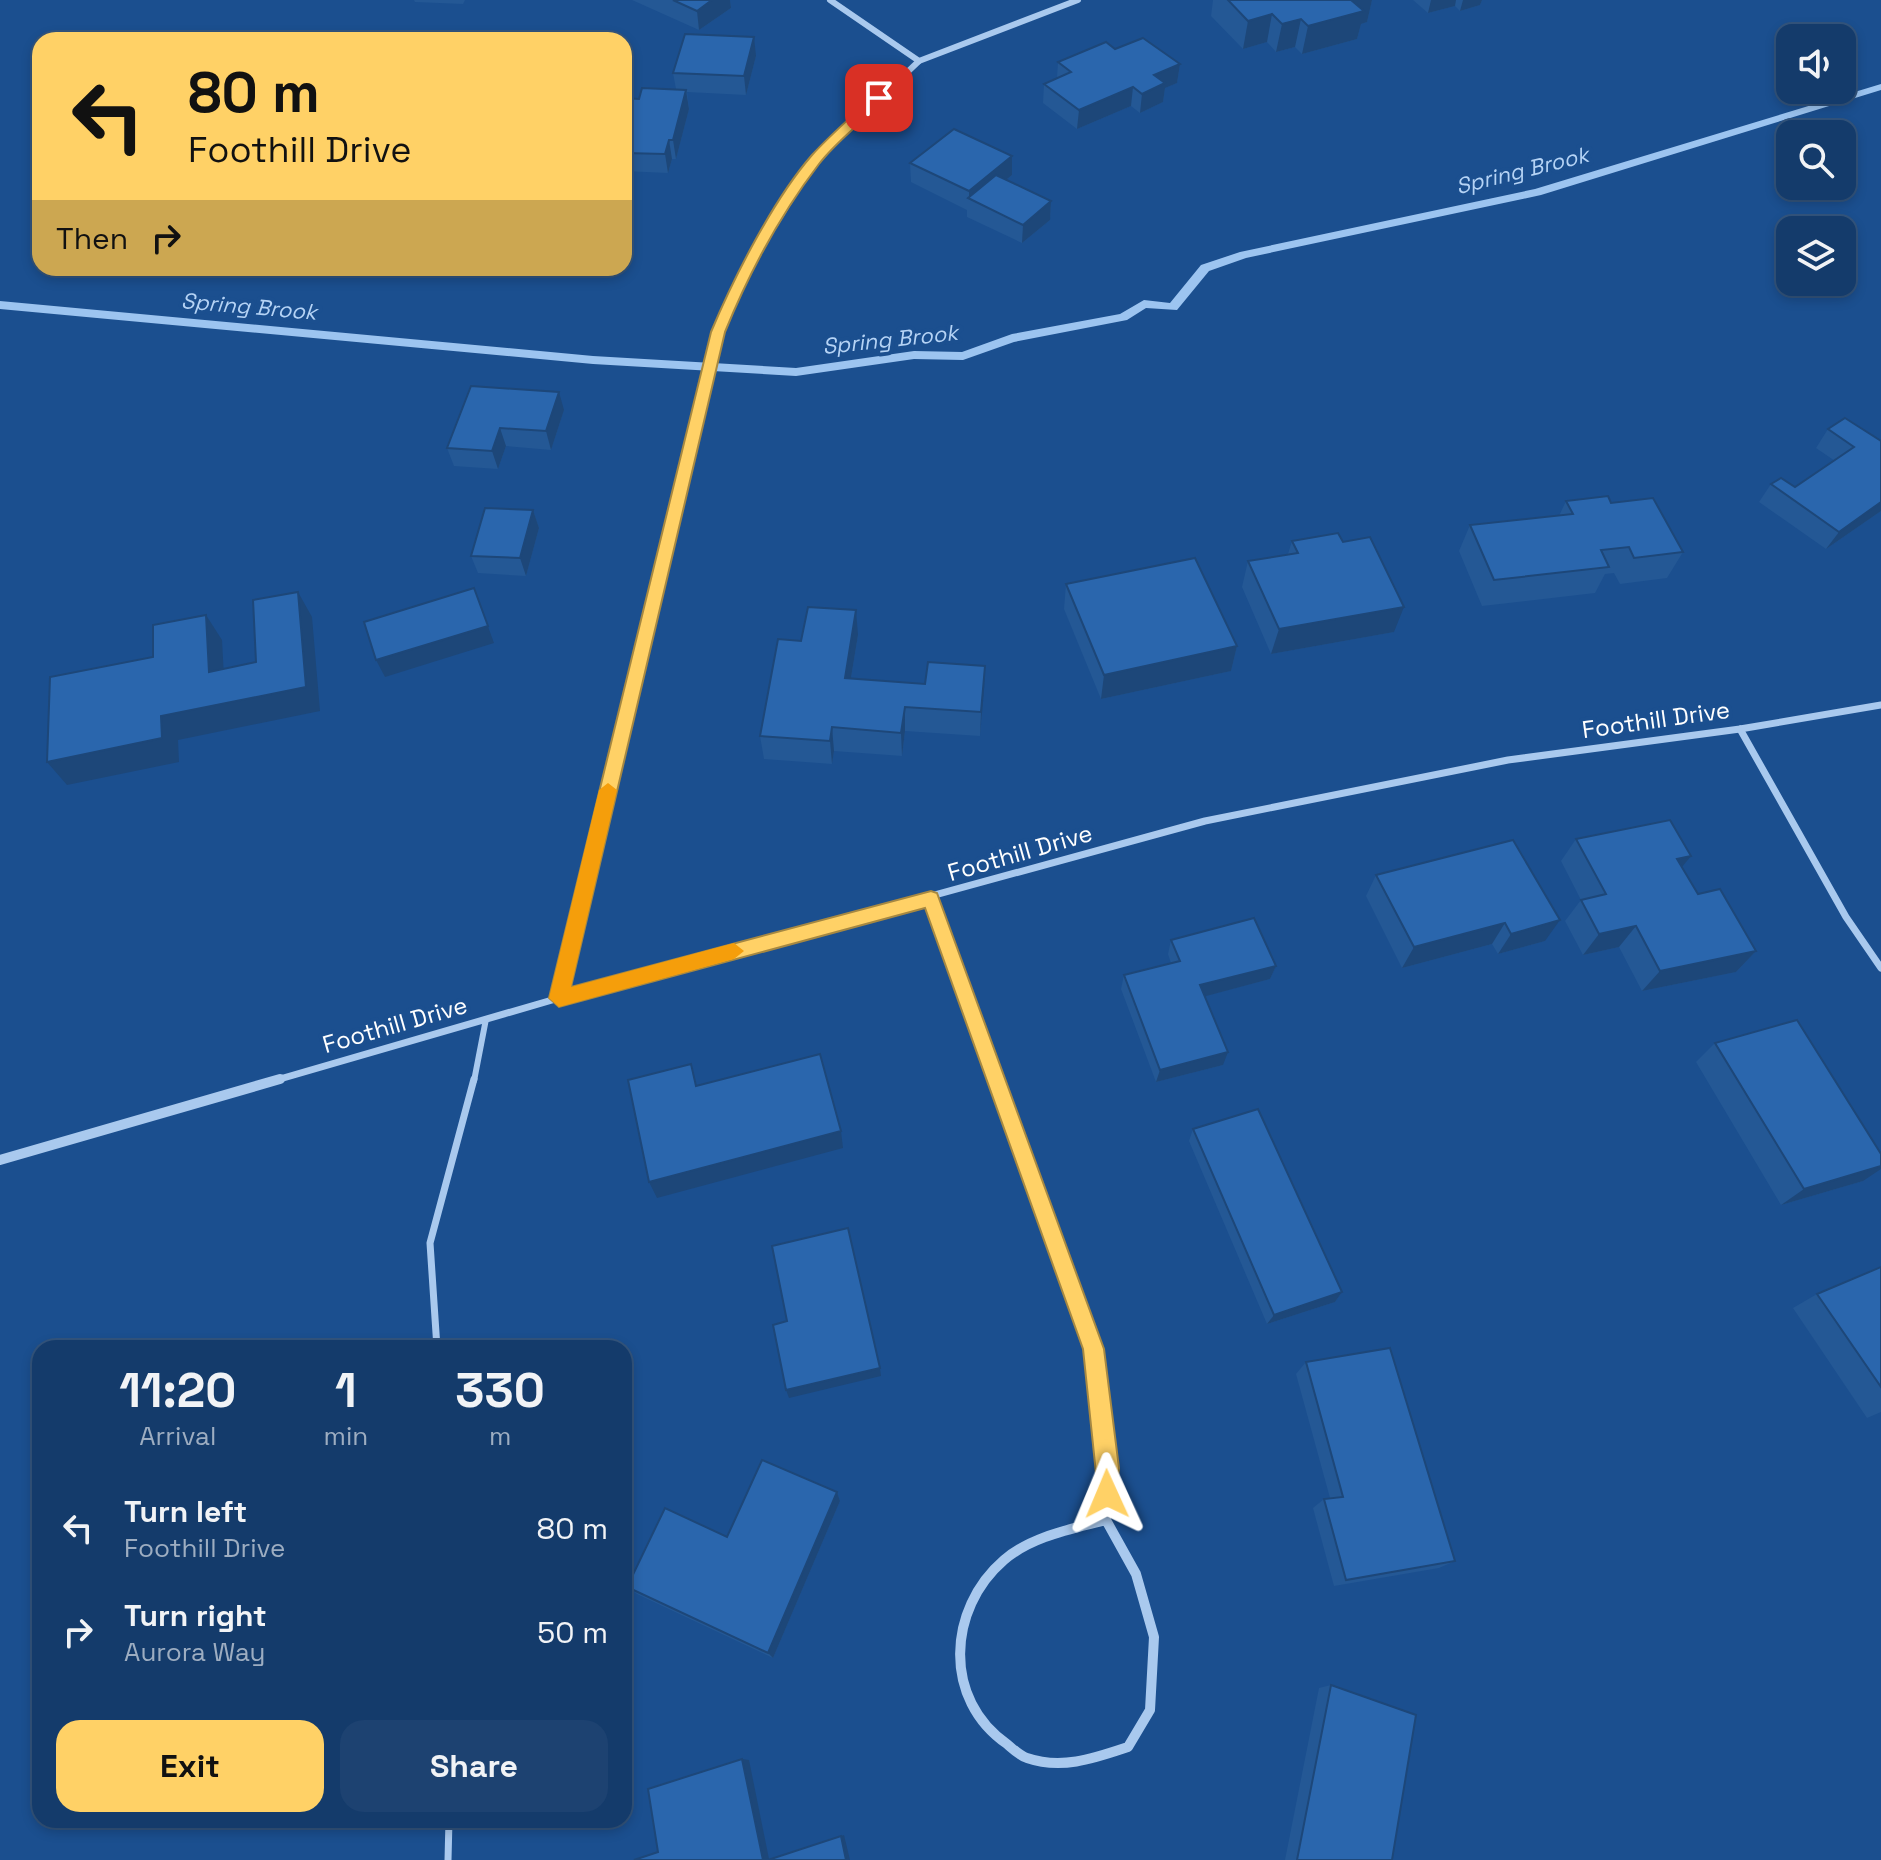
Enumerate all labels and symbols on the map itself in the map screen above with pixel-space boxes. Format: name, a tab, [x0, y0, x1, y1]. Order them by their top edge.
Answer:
pin	[845, 64, 913, 132]
water label: Spring Brook	[1453, 139, 1593, 200]
water label: Spring Brook	[180, 286, 320, 326]
water label: Spring Brook	[821, 318, 961, 360]
street label: Foothill Drive	[1580, 694, 1732, 745]
street label: Foothill Drive	[944, 817, 1096, 888]
street label: Foothill Drive	[319, 989, 471, 1060]
position arrow	[1065, 1452, 1149, 1536]

